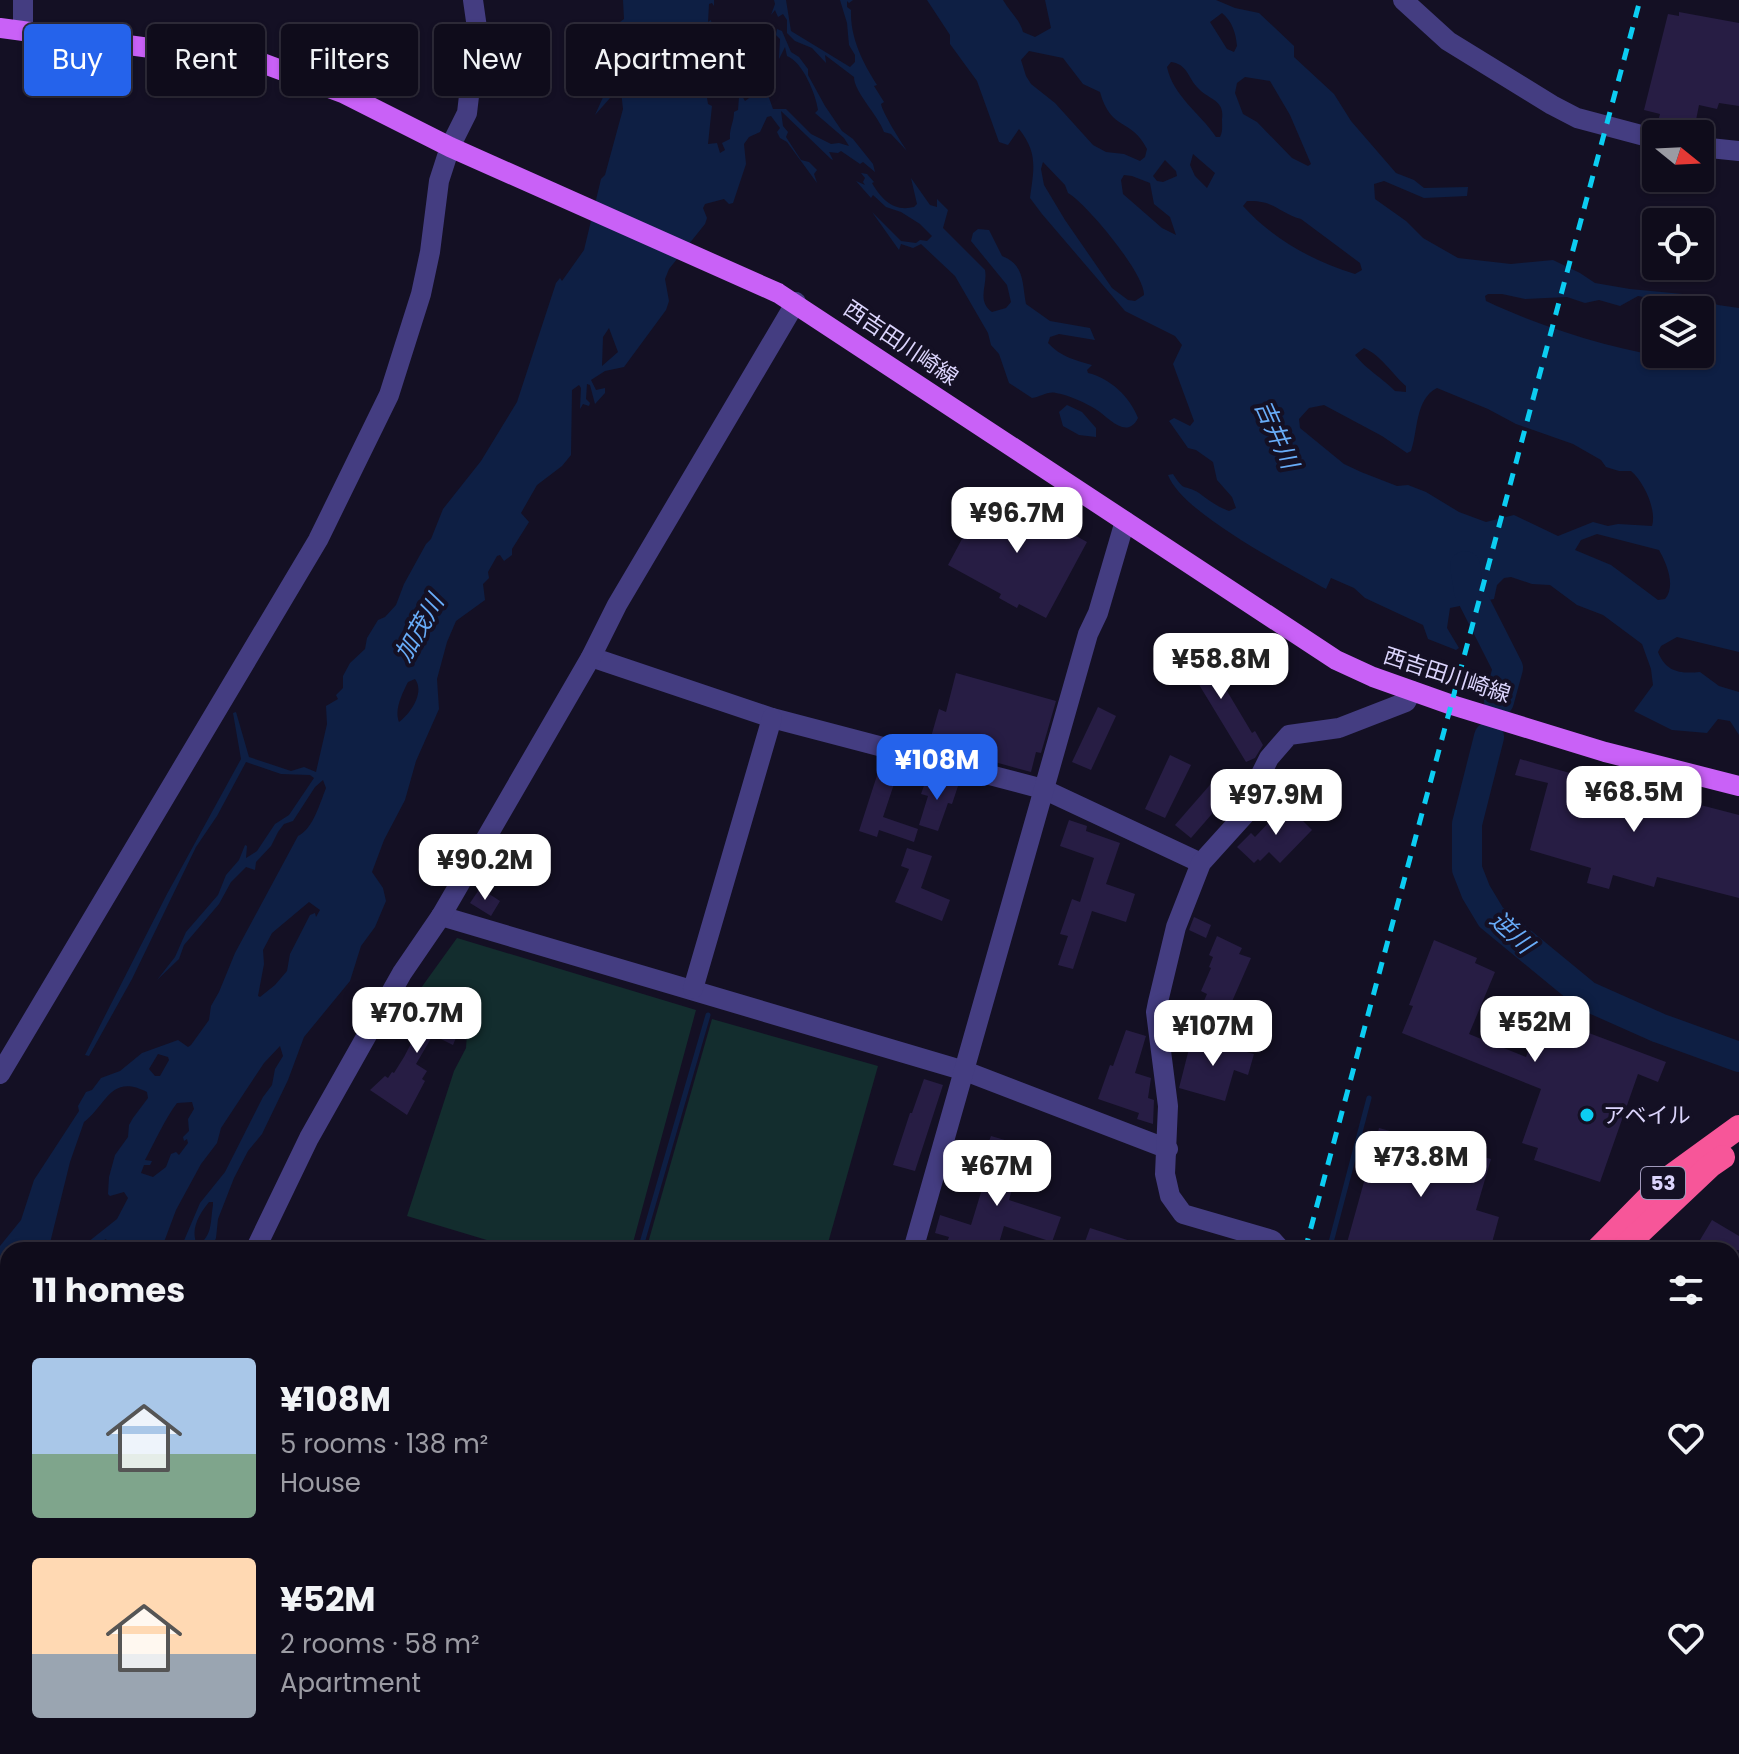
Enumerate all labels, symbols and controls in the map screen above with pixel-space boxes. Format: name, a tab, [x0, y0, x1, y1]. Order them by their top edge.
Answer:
chip: Buy	[24, 24, 131, 96]
chip: Rent	[147, 24, 265, 96]
chip: Filters	[281, 24, 418, 96]
chip: New	[434, 24, 550, 96]
chip: Apartment	[566, 24, 774, 96]
north arrow	[1642, 120, 1714, 192]
map controls	[1642, 120, 1714, 368]
button: locate	[1642, 208, 1714, 280]
street label: 西吉田川崎線	[838, 293, 964, 393]
button: layers	[1642, 296, 1714, 368]
water label: 吉井川	[1247, 394, 1308, 476]
pin: ¥96.7M	[952, 487, 1082, 555]
text: ¥96.7M	[969, 495, 1065, 531]
water label: 加茂川	[387, 586, 453, 667]
pin: ¥58.8M	[1156, 633, 1286, 701]
street label: 西吉田川崎線	[1379, 640, 1515, 710]
text: ¥58.8M	[1171, 641, 1271, 677]
pin: ¥108M	[881, 734, 993, 802]
text: ¥108M	[895, 742, 979, 778]
pin: ¥68.5M	[1569, 766, 1699, 834]
pin: ¥97.9M	[1211, 769, 1341, 837]
text: ¥68.5M	[1585, 774, 1683, 810]
text: ¥97.9M	[1229, 777, 1323, 813]
pin: ¥90.2M	[420, 834, 550, 902]
text: ¥90.2M	[437, 842, 533, 878]
water label: 逆川	[1483, 904, 1543, 962]
pin: ¥70.7M	[352, 987, 482, 1055]
text: ¥70.7M	[370, 995, 464, 1031]
pin: ¥52M	[1488, 996, 1582, 1064]
pin: ¥107M	[1157, 1000, 1269, 1068]
text: ¥52M	[1498, 1004, 1572, 1040]
text: ¥107M	[1172, 1008, 1254, 1044]
place label: アベイル	[1603, 1100, 1691, 1131]
marker: アベイル	[1578, 1106, 1596, 1124]
pin: ¥73.8M	[1356, 1131, 1486, 1199]
text: ¥73.8M	[1373, 1139, 1469, 1175]
pin: ¥67M	[950, 1140, 1044, 1208]
text: ¥67M	[961, 1148, 1033, 1184]
road number: 53	[1641, 1167, 1685, 1199]
text: 11 homes	[32, 1266, 185, 1314]
icon: filters	[1664, 1268, 1708, 1312]
text: ¥108M	[280, 1375, 391, 1423]
icon: home	[96, 1390, 192, 1486]
icon: heart	[1664, 1416, 1708, 1460]
text: 5 rooms · 138 m²	[280, 1426, 488, 1462]
text: House	[280, 1465, 361, 1501]
text: ¥52M	[280, 1575, 376, 1623]
icon: home	[96, 1590, 192, 1686]
icon: heart	[1664, 1616, 1708, 1660]
text: 2 rooms · 58 m²	[280, 1626, 480, 1662]
text: Apartment	[280, 1665, 421, 1701]

